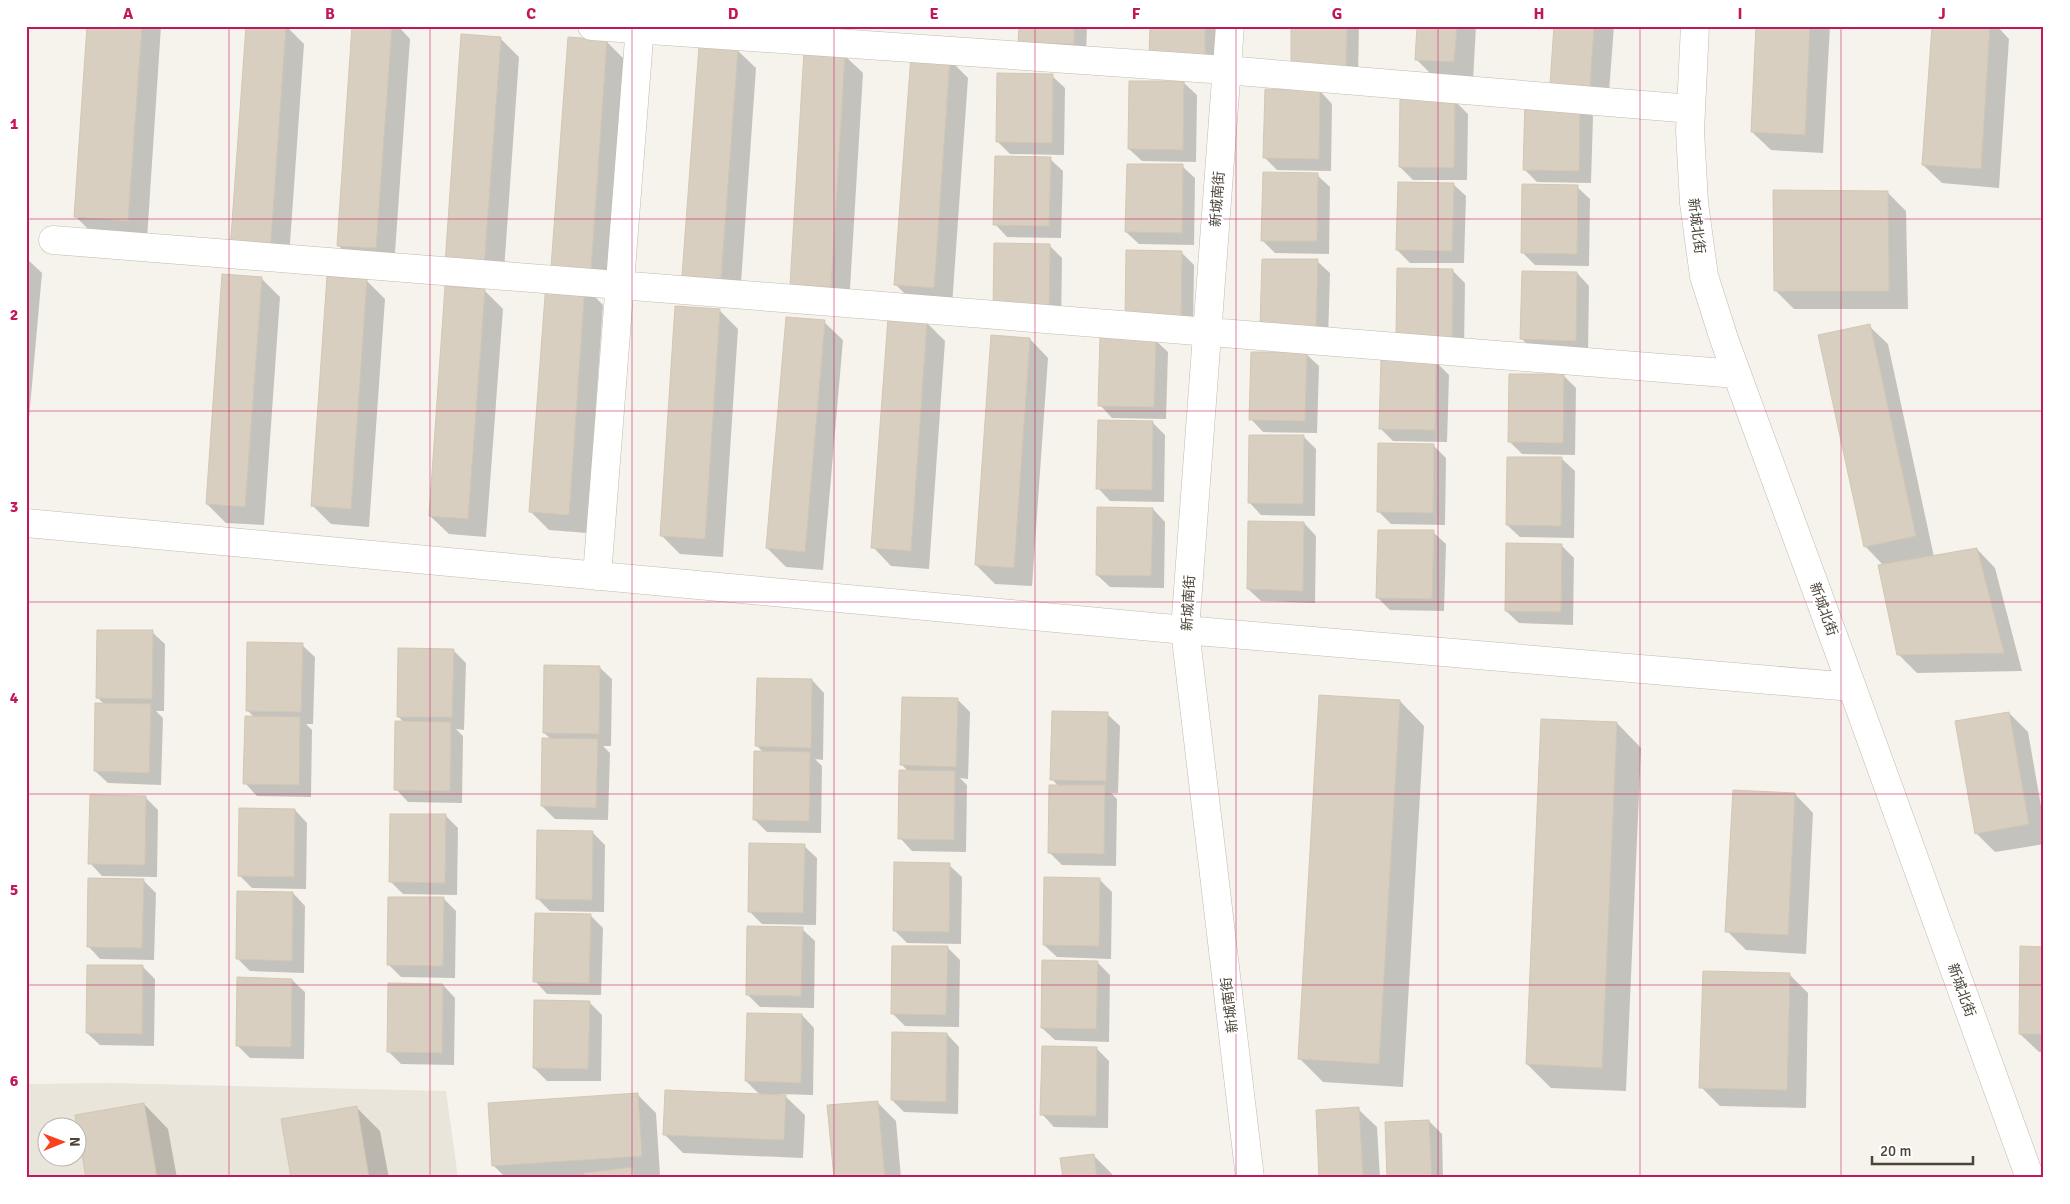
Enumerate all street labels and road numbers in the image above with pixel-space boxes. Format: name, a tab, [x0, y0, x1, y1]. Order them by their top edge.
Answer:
street label: 新城南街	[1207, 171, 1228, 228]
street label: 新城北街	[1685, 197, 1708, 255]
street label: 新城南街	[1179, 575, 1198, 631]
street label: 新城北街	[1806, 580, 1841, 638]
street label: 新城北街	[1944, 961, 1979, 1019]
street label: 新城南街	[1218, 976, 1241, 1034]

